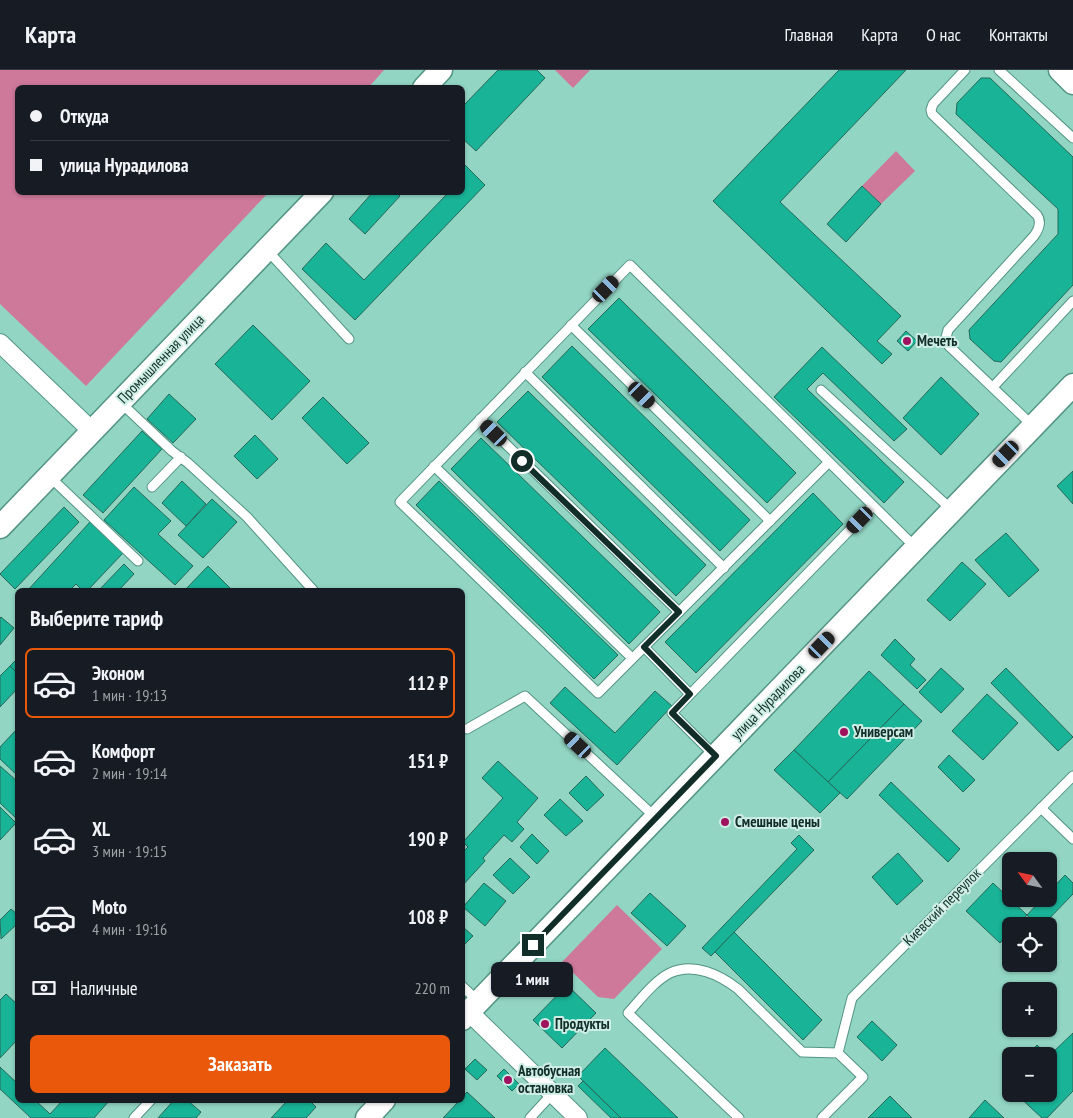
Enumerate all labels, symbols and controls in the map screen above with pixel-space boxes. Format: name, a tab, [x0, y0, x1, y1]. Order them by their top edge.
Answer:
text: Карта	[25, 19, 76, 50]
text: Главная	[785, 23, 833, 46]
text: Карта	[861, 23, 898, 46]
text: О нас	[926, 23, 961, 46]
text: Контакты	[989, 23, 1048, 46]
text: Откуда	[60, 104, 109, 128]
text: улица Нурадилова	[60, 153, 189, 177]
car	[590, 273, 621, 305]
street label: Промышленная улица	[113, 310, 208, 407]
place label: Мечеть	[917, 331, 957, 350]
marker: Мечеть	[901, 335, 913, 347]
car	[625, 379, 658, 411]
car	[477, 417, 510, 449]
car	[990, 438, 1021, 470]
route start	[511, 450, 533, 472]
car	[844, 504, 875, 536]
text: Выберите тариф	[30, 604, 163, 632]
car	[806, 629, 837, 661]
street label: улица Нурадилова	[727, 660, 808, 743]
icon: car	[32, 661, 77, 706]
text: Эконом	[92, 661, 145, 685]
text: 112 ₽	[408, 671, 448, 695]
text: 1 мин · 19:13	[92, 685, 167, 705]
place label: Универсам	[853, 722, 913, 741]
marker: Универсам	[838, 726, 850, 738]
car	[561, 729, 594, 761]
icon: car	[32, 739, 77, 784]
text: Комфорт	[92, 739, 155, 763]
text: 151 ₽	[408, 749, 448, 773]
text: 2 мин · 19:14	[92, 763, 167, 783]
place label: Смешные цены	[735, 812, 820, 831]
marker: Смешные цены	[719, 816, 731, 828]
icon: car	[32, 817, 77, 862]
text: XL	[92, 817, 110, 841]
text: 190 ₽	[408, 827, 448, 851]
text: 3 мин · 19:15	[92, 841, 167, 861]
north arrow	[1002, 852, 1058, 908]
map controls	[1002, 852, 1057, 1102]
street label: Киевский переулок	[899, 863, 985, 950]
icon: car	[32, 895, 77, 940]
text: Moto	[92, 895, 127, 919]
text: 108 ₽	[408, 905, 448, 929]
button: locate	[1002, 917, 1057, 972]
text: 4 мин · 19:16	[92, 919, 167, 939]
route end	[522, 934, 544, 956]
callout: 1 мин	[492, 962, 574, 998]
text: 1 мин	[515, 969, 549, 989]
icon: cash	[30, 974, 58, 1002]
text: Наличные	[70, 976, 138, 1000]
text: 220 m	[415, 978, 450, 998]
button: +	[1002, 982, 1057, 1037]
place label: Продукты	[555, 1014, 610, 1033]
marker: Продукты	[539, 1018, 551, 1030]
button: Заказать	[30, 1035, 450, 1093]
button: −	[1002, 1047, 1057, 1102]
place label: Автобусная остановка	[517, 1061, 580, 1097]
marker: Автобусная остановка	[502, 1074, 514, 1086]

